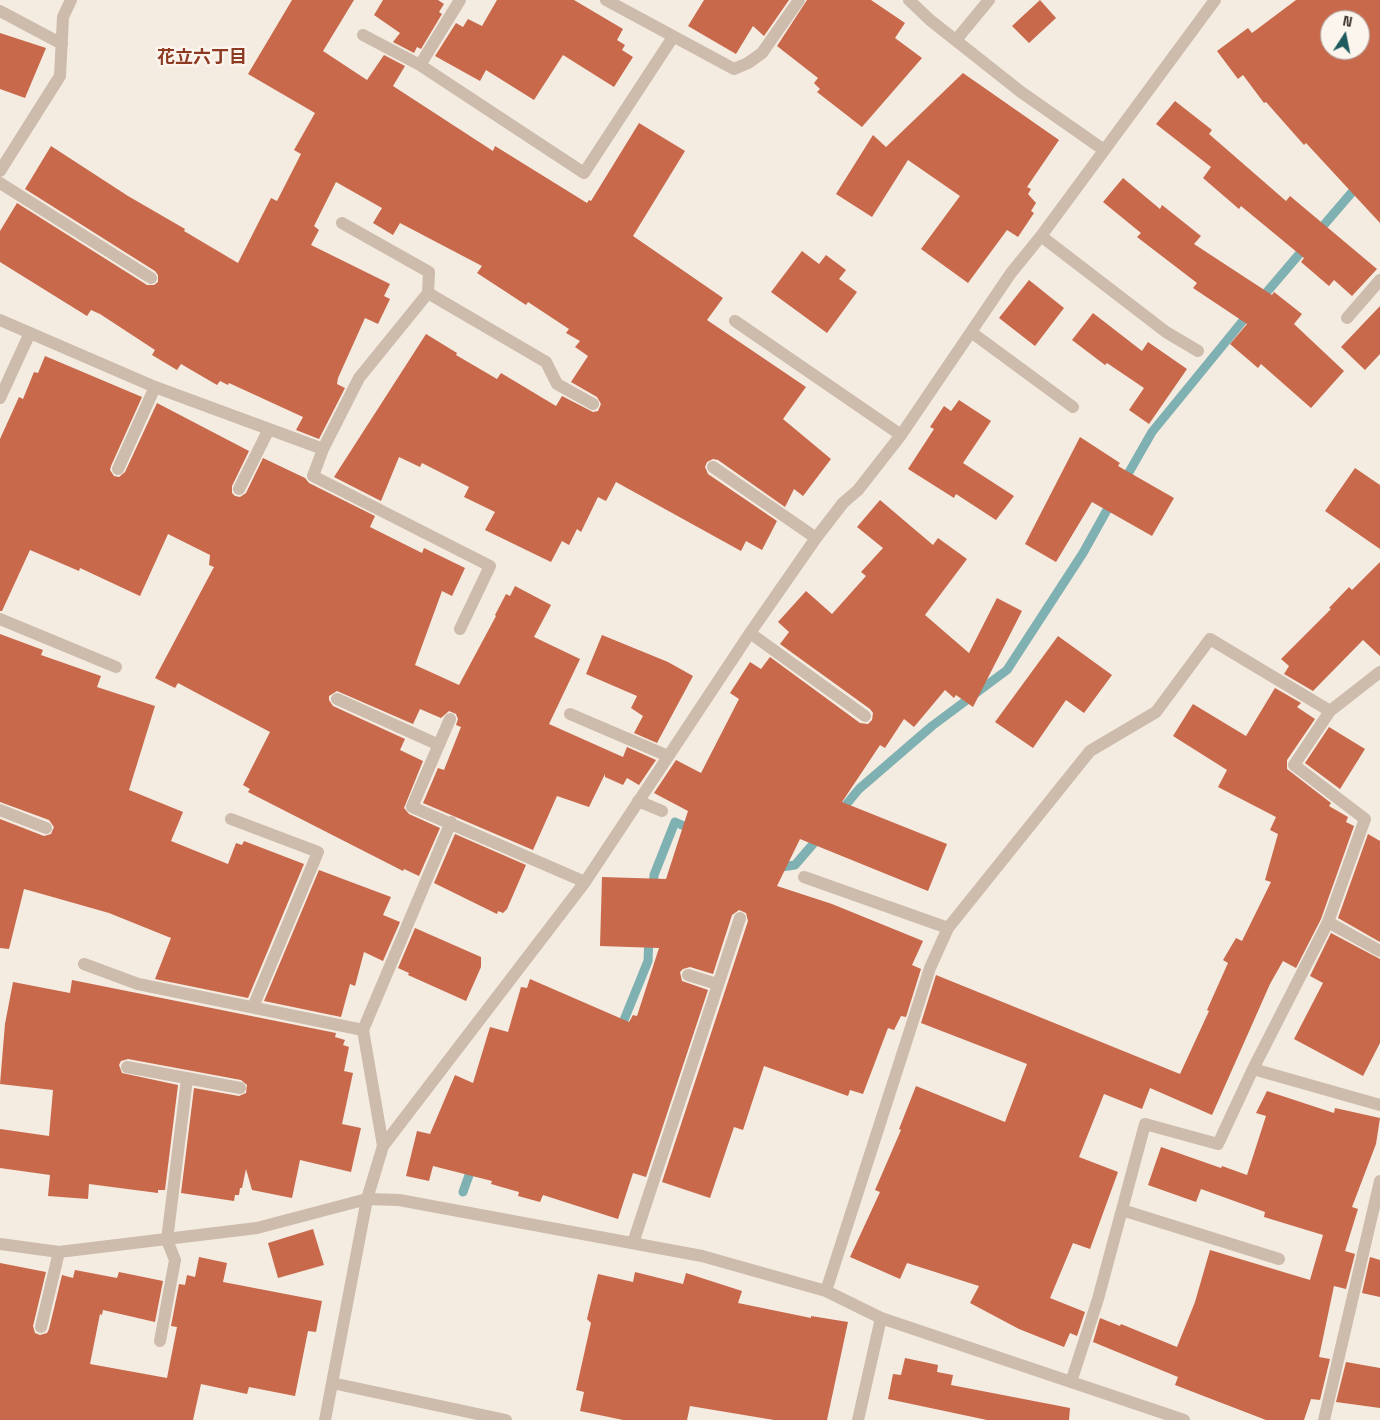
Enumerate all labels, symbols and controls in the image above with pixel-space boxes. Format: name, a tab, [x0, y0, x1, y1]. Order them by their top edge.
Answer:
north arrow	[1320, 10, 1370, 60]
text: N	[1341, 12, 1354, 31]
district label: 花立六丁目	[157, 47, 247, 69]

